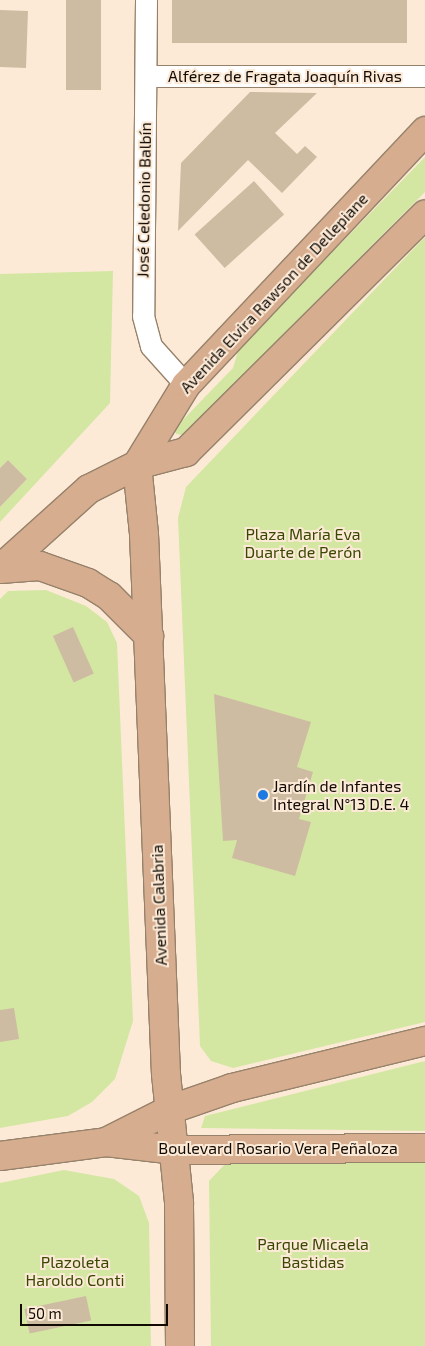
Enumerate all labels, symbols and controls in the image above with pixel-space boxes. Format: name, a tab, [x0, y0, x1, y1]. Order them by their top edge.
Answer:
street label: Alférez de Fragata Joaquín Rivas	[168, 66, 402, 86]
street label: José Celedonio Balbín	[133, 122, 155, 278]
street label: Avenida Elvira Rawson de Dellepiane	[176, 189, 372, 397]
park label: Plaza María Eva Duarte de Perón	[244, 524, 362, 562]
place label: Jardín de Infantes Integral N°13 D.E. 4	[273, 776, 410, 814]
marker: Jardín de Infantes Integral N°13 D.E. 4	[257, 789, 269, 801]
street label: Avenida Calabria	[147, 844, 171, 966]
street label: Boulevard Rosario Vera Peñaloza	[158, 1138, 398, 1158]
park label: Parque Micaela Bastidas	[257, 1234, 369, 1272]
park label: Plazoleta Haroldo Conti	[26, 1252, 124, 1290]
scale bar	[22, 1294, 170, 1326]
text: 50 m	[28, 1304, 62, 1322]

